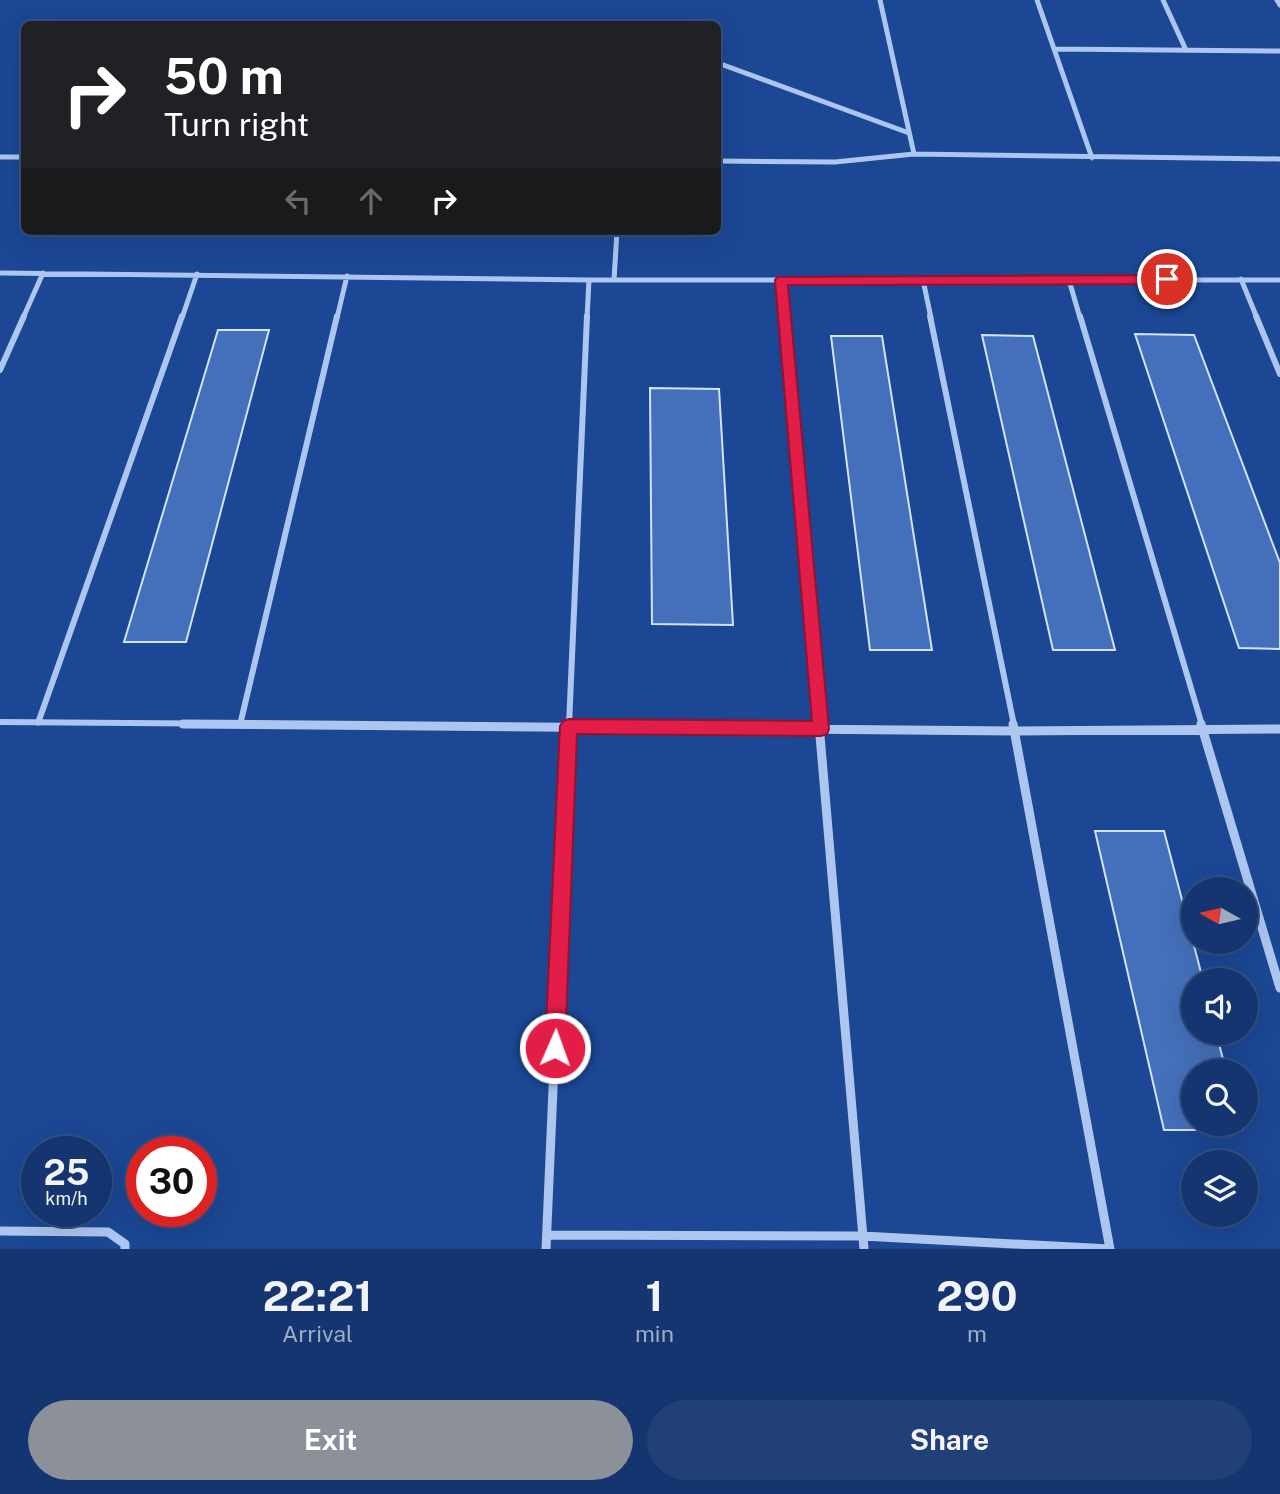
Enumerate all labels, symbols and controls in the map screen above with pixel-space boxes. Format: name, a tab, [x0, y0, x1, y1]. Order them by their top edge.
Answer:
text: 50 m	[164, 47, 284, 105]
icon: right	[49, 49, 140, 140]
text: Turn right	[164, 106, 309, 143]
icon: left	[279, 182, 317, 220]
icon: ahead	[352, 182, 390, 220]
icon: right	[425, 182, 463, 220]
pin	[1137, 249, 1197, 309]
icon: arrive	[1148, 260, 1186, 298]
north arrow	[1181, 877, 1258, 954]
map controls	[1181, 877, 1258, 1227]
button: sound	[1181, 968, 1258, 1045]
position arrow	[518, 1011, 592, 1085]
button: search	[1181, 1059, 1258, 1136]
speed limit sign: 30	[126, 1136, 217, 1227]
button: layers	[1181, 1150, 1258, 1227]
text: 25	[44, 1152, 89, 1193]
text: km/h	[45, 1188, 88, 1209]
text: 22:21	[262, 1271, 373, 1320]
text: 1	[645, 1271, 663, 1320]
text: 290	[936, 1271, 1018, 1320]
text: Arrival	[282, 1320, 353, 1347]
text: min	[635, 1320, 674, 1347]
text: m	[967, 1320, 987, 1347]
button: Exit	[28, 1400, 633, 1480]
button: Share	[647, 1400, 1252, 1480]

